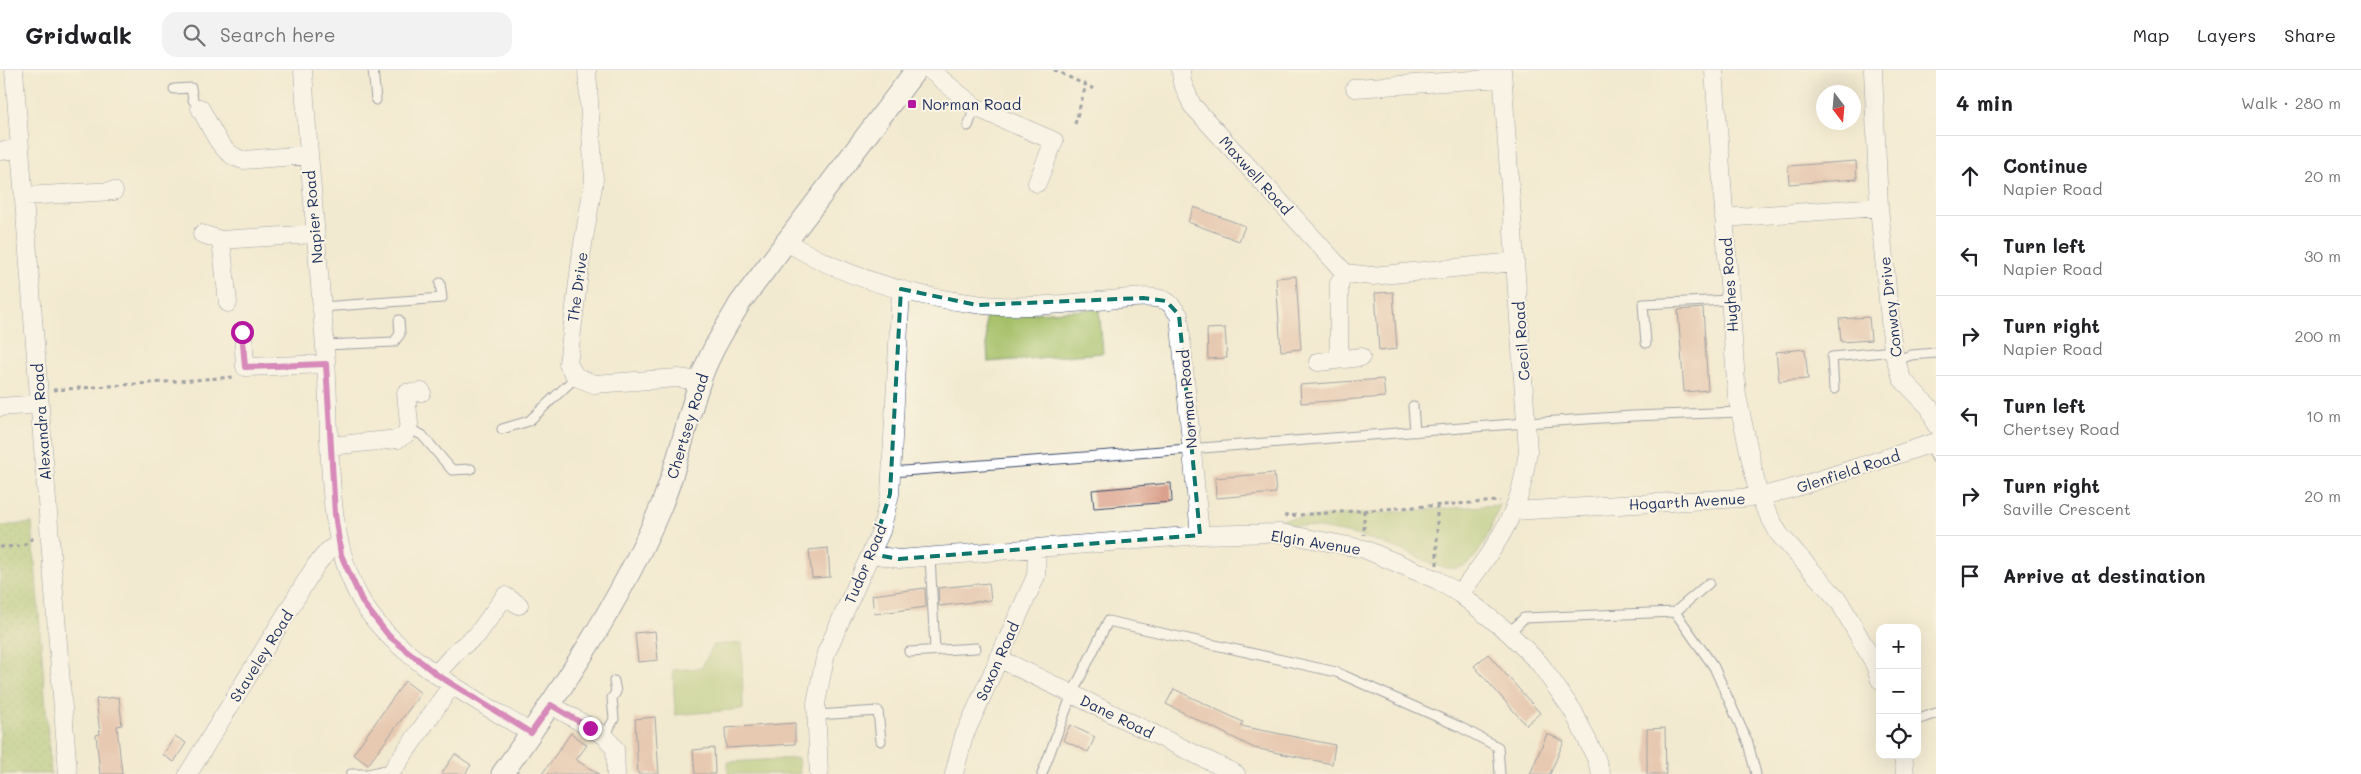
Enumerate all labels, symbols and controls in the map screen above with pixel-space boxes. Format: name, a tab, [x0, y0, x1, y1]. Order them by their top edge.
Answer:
search box	[162, 12, 512, 57]
text: Gridwalk	[25, 19, 132, 50]
icon: search	[180, 21, 208, 49]
text: Search here	[220, 22, 336, 47]
text: Map	[2133, 23, 2169, 47]
text: Layers	[2197, 23, 2256, 47]
text: Share	[2284, 23, 2336, 47]
north arrow	[1816, 85, 1861, 130]
text: 4 min	[1956, 89, 2013, 116]
text: Walk · 280 m	[2241, 92, 2341, 113]
place label: Norman Road	[922, 94, 1021, 114]
marker: Norman Road	[906, 98, 918, 110]
street label: Maxwell Road	[1215, 131, 1297, 219]
text: Continue	[2003, 153, 2088, 178]
icon: ahead	[1956, 162, 1984, 190]
text: 20 m	[2304, 165, 2341, 186]
street label: Napier Road	[299, 170, 327, 264]
text: Napier Road	[2003, 178, 2102, 199]
text: Turn left	[2003, 233, 2086, 258]
street label: Hughes Road	[1716, 237, 1742, 333]
icon: left	[1956, 242, 1984, 270]
text: 30 m	[2304, 245, 2341, 266]
street label: The Drive	[562, 251, 592, 323]
street label: Conway Drive	[1874, 256, 1906, 358]
text: Napier Road	[2003, 258, 2102, 279]
street label: Cecil Road	[1508, 301, 1534, 381]
text: Turn right	[2003, 313, 2100, 338]
route start	[231, 321, 254, 344]
icon: right	[1956, 322, 1984, 350]
text: 200 m	[2294, 325, 2341, 346]
text: Napier Road	[2003, 338, 2102, 359]
street label: Norman Road	[1173, 349, 1201, 449]
street label: Alexandra Road	[27, 363, 55, 481]
street label: Chertsey Road	[661, 371, 713, 481]
text: Turn left	[2003, 393, 2086, 418]
icon: left	[1956, 402, 1984, 430]
text: 10 m	[2306, 405, 2341, 426]
text: Chertsey Road	[2003, 418, 2119, 439]
street label: Glenfield Road	[1794, 445, 1902, 497]
text: Turn right	[2003, 473, 2100, 498]
icon: right	[1956, 482, 1984, 510]
text: 20 m	[2304, 485, 2341, 506]
street label: Hogarth Avenue	[1628, 488, 1746, 514]
text: Saville Crescent	[2003, 498, 2131, 519]
street label: Tudor Road	[839, 521, 891, 607]
street label: Elgin Avenue	[1270, 525, 1362, 559]
icon: arrive	[1956, 562, 1984, 590]
text: Arrive at destination	[2003, 563, 2206, 588]
street label: Staveley Road	[225, 606, 297, 706]
street label: Saxon Road	[971, 618, 1023, 704]
map controls	[1876, 624, 1921, 759]
button: +	[1876, 624, 1921, 669]
button: −	[1876, 669, 1921, 714]
street label: Dane Road	[1077, 690, 1157, 742]
button: locate	[1876, 714, 1921, 759]
route end	[579, 717, 602, 740]

